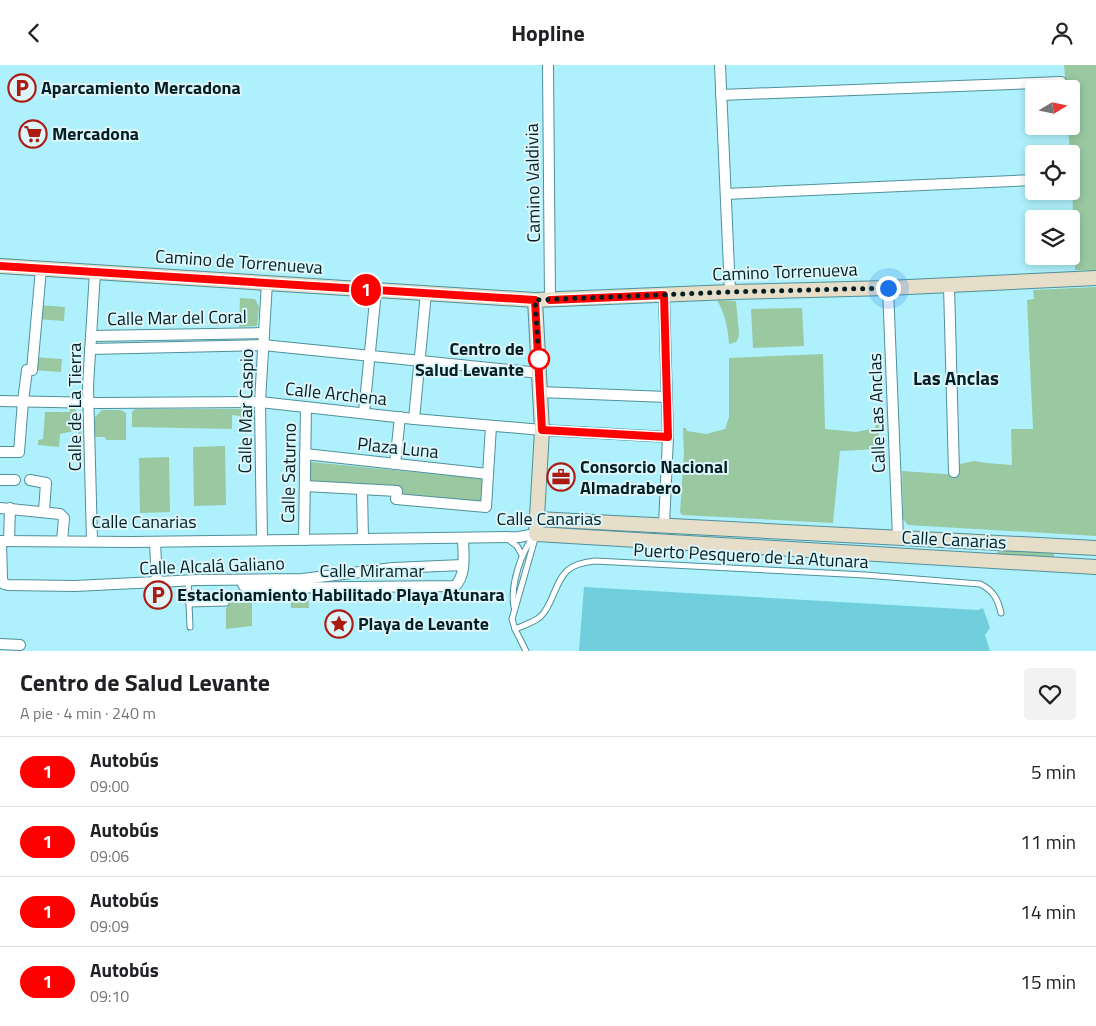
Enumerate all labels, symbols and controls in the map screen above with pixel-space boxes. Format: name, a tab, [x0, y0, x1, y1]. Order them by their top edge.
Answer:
text: Hopline	[511, 16, 585, 50]
icon: back	[20, 19, 48, 47]
icon: person	[1048, 19, 1076, 47]
parking icon: Aparcamiento Mercadona	[7, 73, 37, 103]
place label: Aparcamiento Mercadona	[41, 74, 241, 101]
north arrow	[1025, 80, 1080, 135]
map controls	[1025, 80, 1080, 265]
supermarket icon: Mercadona	[18, 119, 48, 149]
place label: Mercadona	[52, 120, 139, 147]
street label: Camino Valdivia	[518, 123, 547, 243]
button: locate	[1025, 145, 1080, 200]
button: layers	[1025, 210, 1080, 265]
street label: Camino de Torrenueva	[154, 242, 324, 281]
street label: Camino Torrenueva	[712, 255, 858, 288]
line badge: 1	[350, 274, 382, 306]
text: 1	[361, 276, 371, 303]
your location	[876, 276, 901, 301]
street label: Calle Mar del Coral	[107, 303, 247, 332]
place label: Centro de Salud Levante	[415, 335, 524, 383]
street label: Calle de La Tierra	[61, 343, 88, 471]
street label: Calle Mar Caspio	[231, 348, 260, 474]
marker: Centro de Salud Levante	[528, 348, 550, 370]
street label: Calle Las Anclas	[861, 353, 892, 473]
district label: Las Anclas	[913, 363, 999, 392]
street label: Calle Archena	[284, 375, 388, 412]
street label: Calle Saturno	[274, 423, 303, 523]
street label: Plaza Luna	[356, 430, 440, 465]
place label: Consorcio Nacional Almadrabero	[580, 453, 728, 501]
office icon: Consorcio Nacional Almadrabero	[546, 462, 576, 492]
street label: Calle Canarias	[496, 505, 602, 532]
street label: Calle Canarias	[91, 508, 197, 535]
street label: Calle Canarias	[901, 523, 1007, 556]
street label: Puerto Pesquero de La Atunara	[633, 536, 869, 575]
street label: Calle Alcalá Galiano	[139, 549, 285, 582]
street label: Calle Miramar	[320, 557, 424, 584]
parking icon: Estacionamiento Habilitado Playa Atunara	[143, 580, 173, 610]
place label: Estacionamiento Habilitado Playa Atunara	[177, 581, 505, 608]
place icon: Playa de Levante	[324, 609, 354, 639]
place label: Playa de Levante	[358, 610, 489, 637]
text: Centro de Salud Levante	[20, 664, 270, 700]
button: heart	[1024, 668, 1076, 720]
text: A pie · 4 min · 240 m	[20, 701, 156, 725]
text: Autobús	[90, 745, 159, 774]
text: 5 min	[1031, 757, 1076, 786]
text: 1	[42, 758, 53, 785]
text: 09:00	[90, 774, 129, 798]
text: Autobús	[90, 815, 159, 844]
text: 11 min	[1020, 827, 1076, 856]
text: 1	[42, 828, 53, 855]
text: 09:06	[90, 844, 129, 868]
text: Autobús	[90, 885, 159, 914]
text: 14 min	[1020, 897, 1076, 926]
text: 1	[42, 898, 53, 925]
text: 09:09	[90, 914, 129, 938]
text: Autobús	[90, 955, 159, 984]
text: 15 min	[1020, 967, 1076, 996]
text: 1	[42, 968, 53, 995]
text: 09:10	[90, 984, 129, 1008]

